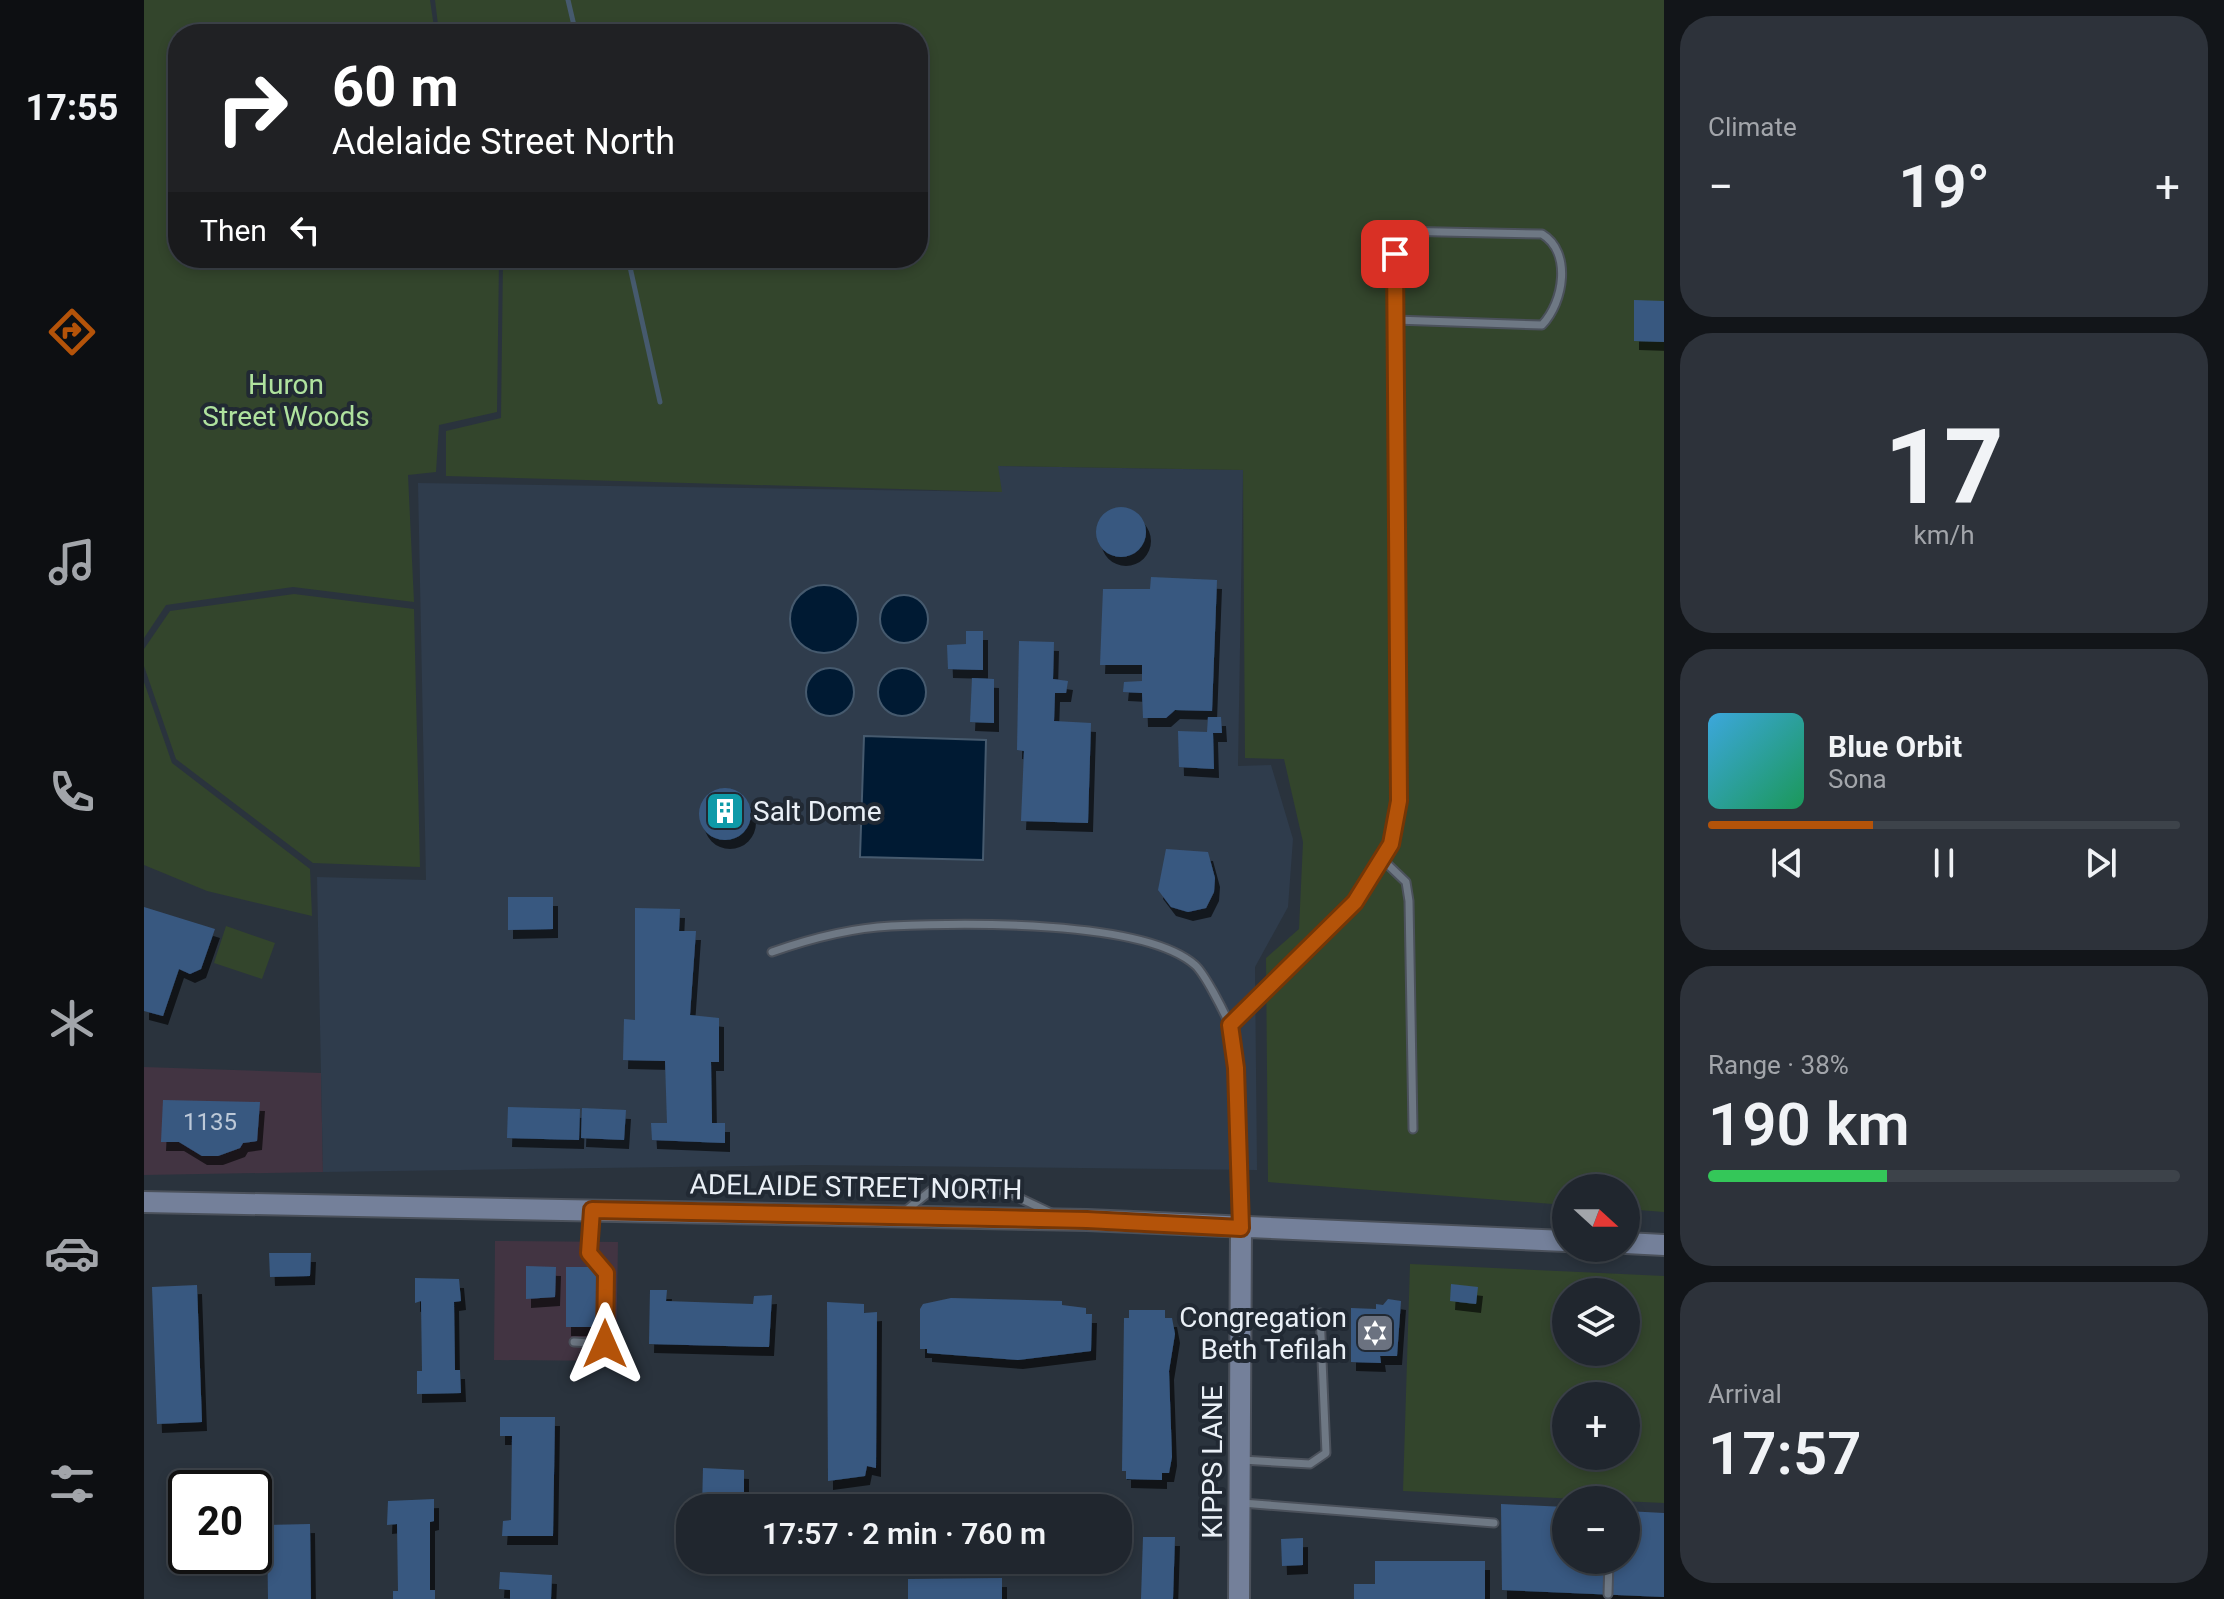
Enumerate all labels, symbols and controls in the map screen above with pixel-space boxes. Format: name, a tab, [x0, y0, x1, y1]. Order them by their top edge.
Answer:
text: 60 m	[332, 54, 459, 120]
icon: right	[200, 56, 304, 160]
text: 17:55	[26, 87, 118, 129]
text: Climate	[1708, 112, 1797, 142]
text: Adelaide Street North	[332, 121, 675, 163]
text: 19°	[1898, 151, 1990, 222]
text: −	[1708, 161, 1733, 213]
text: +	[2155, 161, 2180, 213]
icon: left	[283, 208, 327, 252]
text: Then	[200, 213, 267, 248]
pin	[1361, 220, 1429, 288]
icon: arrive	[1373, 232, 1417, 276]
icon: directions	[44, 304, 100, 360]
park label: Huron Street Woods	[202, 368, 370, 433]
text: 17	[1884, 407, 2004, 528]
text: km/h	[1913, 520, 1975, 550]
icon: music	[44, 534, 100, 590]
text: Blue Orbit	[1828, 729, 1962, 764]
icon: phone	[44, 764, 100, 820]
text: Sona	[1828, 764, 1887, 794]
building icon: Salt Dome	[704, 790, 746, 832]
place label: Salt Dome	[753, 795, 882, 828]
icon: previous	[1765, 841, 1809, 885]
icon: pause	[1922, 841, 1966, 885]
icon: next	[2079, 841, 2123, 885]
icon: climate	[44, 995, 100, 1051]
text: Range · 38%	[1708, 1050, 1849, 1080]
text: 190 km	[1708, 1089, 1910, 1160]
house number: 1135	[183, 1108, 237, 1136]
street label: ADELAIDE STREET NORTH	[689, 1168, 1023, 1206]
north arrow	[1552, 1174, 1640, 1262]
map controls	[1552, 1174, 1640, 1574]
icon: car	[44, 1225, 100, 1281]
button: layers	[1552, 1278, 1640, 1366]
place label: Congregation Beth Tefilah	[1179, 1301, 1347, 1366]
position arrow	[563, 1302, 647, 1386]
synagogue icon: Congregation Beth Tefilah	[1354, 1312, 1396, 1354]
text: Arrival	[1708, 1379, 1782, 1409]
button: +	[1552, 1382, 1640, 1470]
street label: KIPPS LANE	[1196, 1385, 1229, 1539]
text: 17:57	[1708, 1418, 1861, 1489]
icon: filters	[44, 1456, 100, 1512]
speed limit sign: 20	[168, 1470, 272, 1574]
button: −	[1552, 1486, 1640, 1574]
text: 17:57 · 2 min · 760 m	[762, 1516, 1046, 1551]

